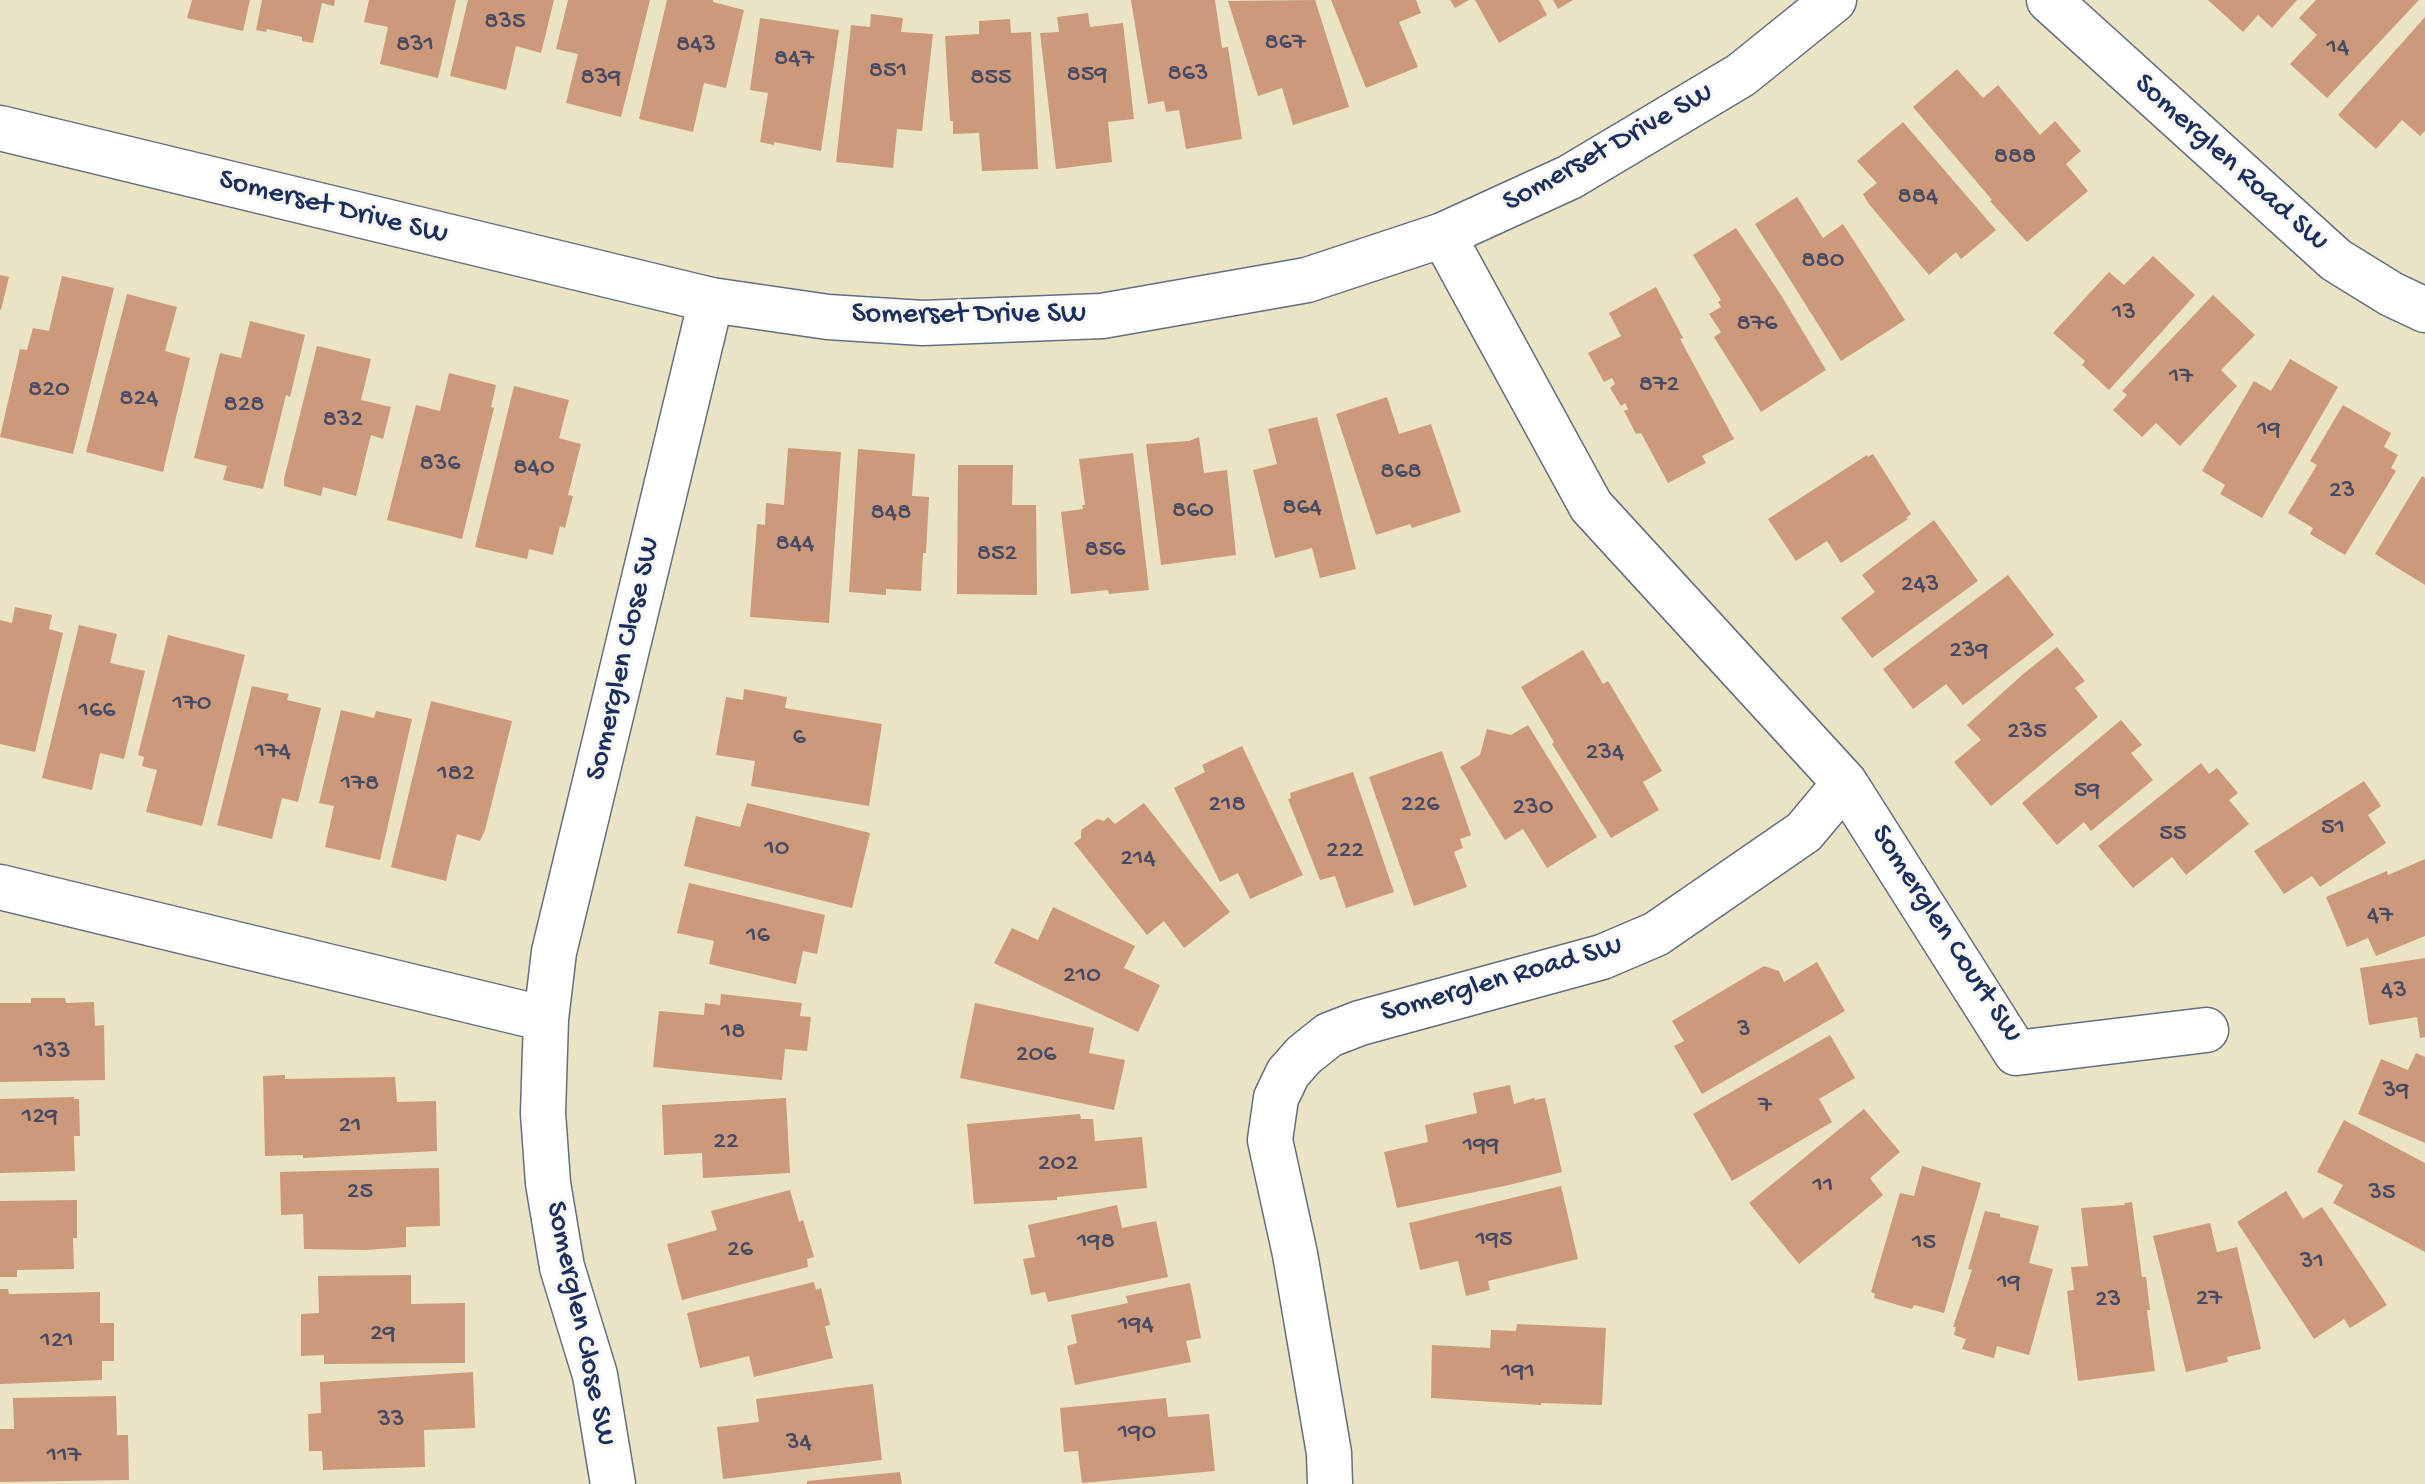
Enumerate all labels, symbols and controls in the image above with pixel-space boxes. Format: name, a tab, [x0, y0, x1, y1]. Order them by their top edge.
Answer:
house number: 835	[484, 7, 526, 39]
house number: 867	[1265, 28, 1305, 60]
house number: 831	[396, 30, 434, 62]
house number: 843	[676, 30, 716, 62]
house number: 14	[2327, 33, 2349, 65]
house number: 847	[774, 44, 814, 76]
house number: 851	[869, 56, 907, 88]
house number: 863	[1168, 59, 1208, 91]
house number: 859	[1067, 60, 1107, 92]
house number: 839	[581, 63, 621, 95]
house number: 855	[970, 63, 1012, 95]
street label: Somerglen Road SW	[2125, 67, 2335, 261]
street label: Somerset Drive SW	[1498, 76, 1720, 222]
house number: 888	[1994, 142, 2036, 174]
street label: Somerset Drive SW	[215, 163, 451, 255]
house number: 884	[1898, 182, 1938, 214]
house number: 880	[1801, 246, 1845, 278]
street label: Somerset Drive SW	[852, 298, 1086, 334]
house number: 13	[2112, 298, 2136, 330]
house number: 876	[1737, 309, 1777, 341]
house number: 17	[2169, 362, 2193, 394]
house number: 872	[1639, 370, 1679, 402]
house number: 820	[28, 375, 70, 407]
house number: 824	[119, 384, 159, 416]
house number: 828	[223, 390, 265, 422]
house number: 832	[323, 405, 363, 437]
house number: 19	[2257, 415, 2281, 447]
house number: 836	[420, 449, 460, 481]
house number: 840	[513, 453, 555, 485]
house number: 868	[1380, 457, 1422, 489]
house number: 23	[2329, 476, 2355, 508]
house number: 864	[1282, 493, 1322, 525]
house number: 860	[1172, 496, 1214, 528]
house number: 848	[871, 498, 911, 530]
house number: 844	[776, 529, 814, 561]
street label: Somerglen Close SW	[579, 534, 671, 784]
house number: 856	[1084, 535, 1126, 567]
house number: 852	[977, 539, 1017, 571]
house number: 243	[1901, 570, 1939, 602]
house number: 239	[1949, 636, 1989, 668]
house number: 170	[173, 689, 211, 721]
house number: 166	[79, 696, 115, 728]
house number: 235	[2007, 717, 2047, 749]
house number: 6	[792, 723, 806, 755]
house number: 174	[255, 737, 291, 769]
house number: 234	[1586, 738, 1624, 770]
house number: 182	[437, 759, 475, 791]
house number: 178	[341, 769, 379, 801]
house number: 59	[2074, 776, 2100, 808]
house number: 218	[1208, 790, 1246, 822]
house number: 226	[1401, 790, 1439, 822]
house number: 230	[1512, 793, 1554, 825]
house number: 51	[2321, 813, 2345, 845]
street label: Somerglen Court SW	[1861, 819, 2029, 1051]
house number: 55	[2159, 819, 2187, 851]
house number: 10	[764, 834, 790, 866]
house number: 222	[1326, 836, 1364, 868]
house number: 214	[1120, 844, 1156, 876]
house number: 47	[2367, 901, 2393, 933]
house number: 16	[746, 921, 770, 953]
street label: Somerglen Road SW	[1377, 929, 1627, 1033]
house number: 210	[1063, 961, 1101, 993]
house number: 43	[2381, 976, 2407, 1008]
house number: 3	[1737, 1015, 1751, 1047]
house number: 18	[721, 1017, 745, 1049]
house number: 133	[33, 1037, 71, 1069]
house number: 206	[1016, 1040, 1056, 1072]
house number: 39	[2383, 1076, 2409, 1108]
house number: 7	[1758, 1091, 1772, 1123]
house number: 129	[22, 1102, 58, 1134]
house number: 21	[338, 1111, 362, 1143]
house number: 22	[713, 1127, 739, 1159]
house number: 199	[1463, 1131, 1499, 1163]
house number: 202	[1038, 1149, 1078, 1181]
house number: 11	[1813, 1171, 1833, 1203]
house number: 25	[347, 1177, 373, 1209]
house number: 35	[2368, 1178, 2396, 1210]
street label: Somerglen Close SW	[536, 1199, 622, 1449]
house number: 195	[1475, 1225, 1513, 1257]
house number: 198	[1077, 1227, 1115, 1259]
house number: 15	[1912, 1228, 1936, 1260]
house number: 26	[727, 1235, 753, 1267]
house number: 31	[2300, 1247, 2324, 1279]
house number: 19	[1997, 1268, 2021, 1300]
house number: 27	[2196, 1284, 2222, 1316]
house number: 23	[2095, 1285, 2121, 1317]
house number: 194	[1118, 1310, 1154, 1342]
house number: 29	[370, 1319, 396, 1351]
house number: 121	[40, 1326, 74, 1358]
house number: 191	[1501, 1357, 1535, 1389]
house number: 33	[378, 1405, 404, 1437]
house number: 190	[1118, 1418, 1156, 1450]
house number: 34	[786, 1428, 812, 1460]
house number: 117	[47, 1441, 81, 1473]

